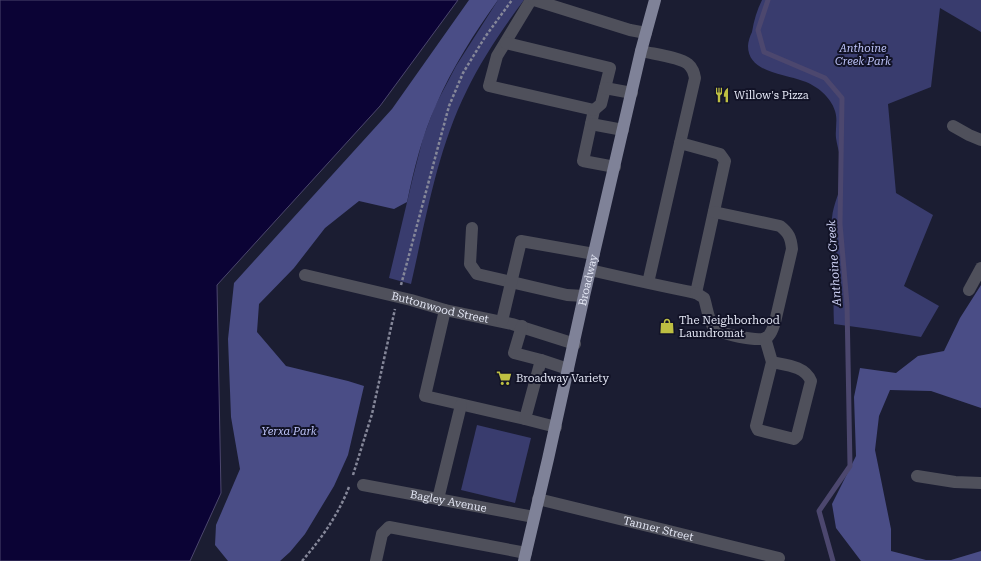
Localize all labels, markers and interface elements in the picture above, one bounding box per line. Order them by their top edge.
park label: Anthoine Creek Park [835,42,891,68]
restaurant icon: Willow's Pizza [713,86,731,104]
place label: Willow's Pizza [734,89,809,102]
water label: Anthoine Creek [824,219,844,307]
street label: Broadway [576,253,600,307]
street label: Buttonwood Street [390,289,490,325]
place label: The Neighborhood Laundromat [679,314,780,340]
shop icon: The Neighborhood Laundromat [658,317,676,335]
supermarket icon: Broadway Variety [495,369,513,387]
place label: Broadway Variety [516,372,609,385]
park label: Yerxa Park [261,425,317,438]
street label: Bagley Avenue [409,487,488,515]
street label: Tanner Street [622,514,695,543]

